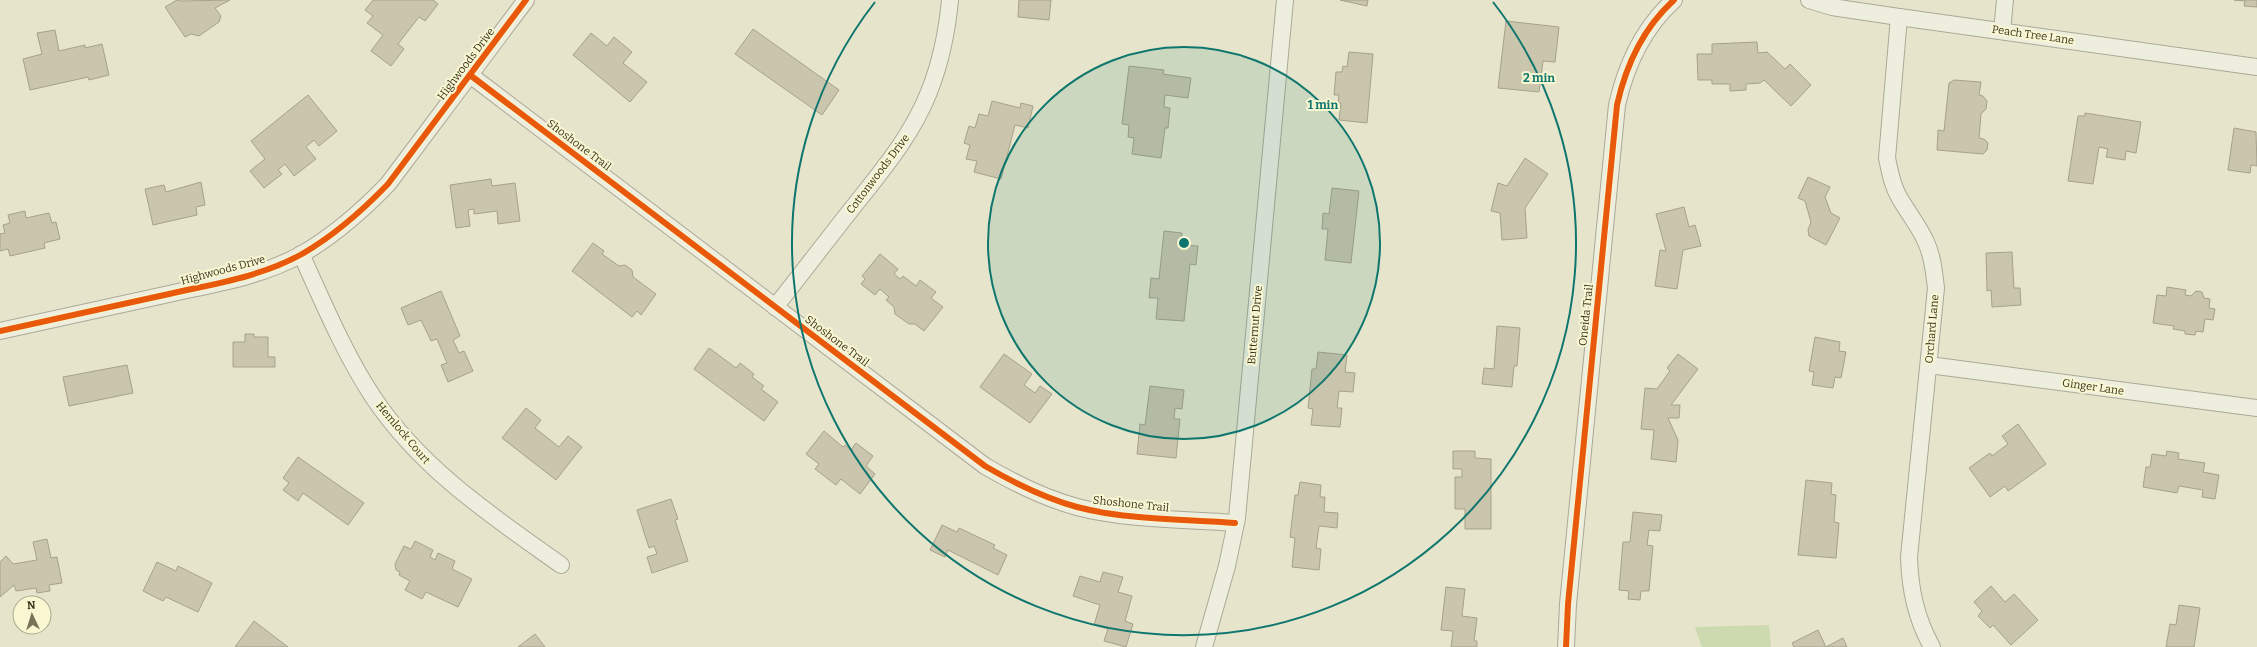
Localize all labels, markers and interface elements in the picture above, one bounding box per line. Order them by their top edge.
street label: Peach Tree Lane [1991,23,2075,47]
street label: Highwoods Drive [435,25,497,103]
text: 2 min [1523,71,1555,85]
text: 1 min [1308,98,1338,112]
street label: Shoshone Trail [545,117,613,173]
street label: Cottonwoods Drive [844,132,912,216]
centre of rings [1177,236,1191,250]
street label: Highwoods Drive [179,252,267,288]
street label: Oneida Trail [1576,283,1596,347]
street label: Butternut Drive [1245,285,1265,365]
street label: Orchard Lane [1923,294,1941,364]
street label: Shoshone Trail [803,313,871,369]
street label: Ginger Lane [2061,376,2125,398]
street label: Hemlock Court [373,399,433,467]
street label: Shoshone Trail [1092,494,1170,514]
north arrow [12,595,52,635]
text: N [27,599,37,612]

